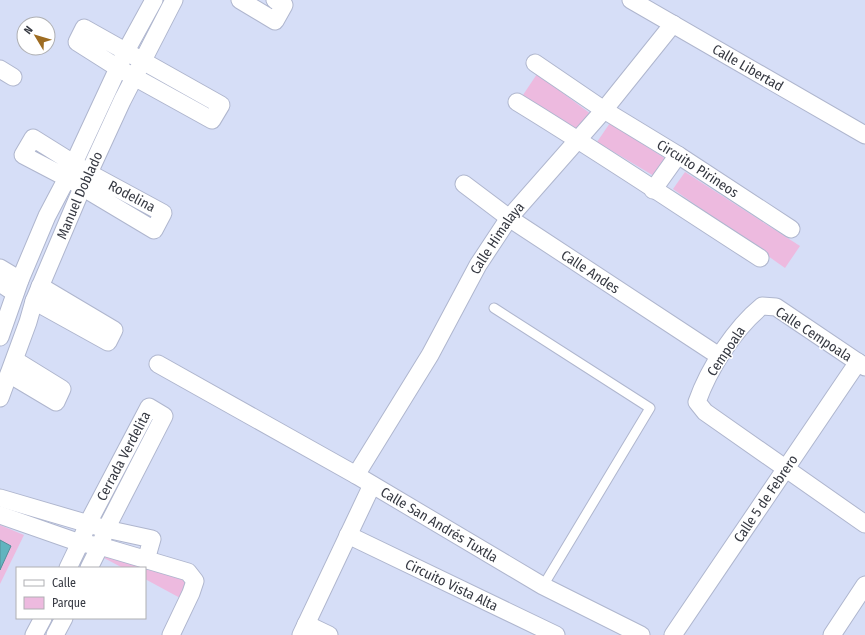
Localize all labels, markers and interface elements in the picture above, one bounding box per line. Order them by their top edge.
north arrow [16,16,56,56]
text: N [21,24,36,37]
street label: Calle Libertad [709,41,786,95]
street label: Circuito Pirineos [654,136,742,201]
street label: Manuel Doblado [53,149,107,242]
street label: Rodelina [105,177,158,216]
street label: Calle Himalaya [467,199,528,277]
street label: Calle Andes [558,247,623,297]
street label: Calle Cempoala [772,303,855,365]
street label: Cempoala [704,323,749,379]
street label: Cerrada Verdelita [93,408,154,504]
street label: Calle 5 de Febrero [730,452,802,546]
street label: Calle San Andrés Tuxtla [378,484,501,566]
street label: Circuito Vista Alta [402,556,501,615]
legend [16,567,146,619]
text: Calle [52,576,76,590]
text: Parque [52,596,86,610]

